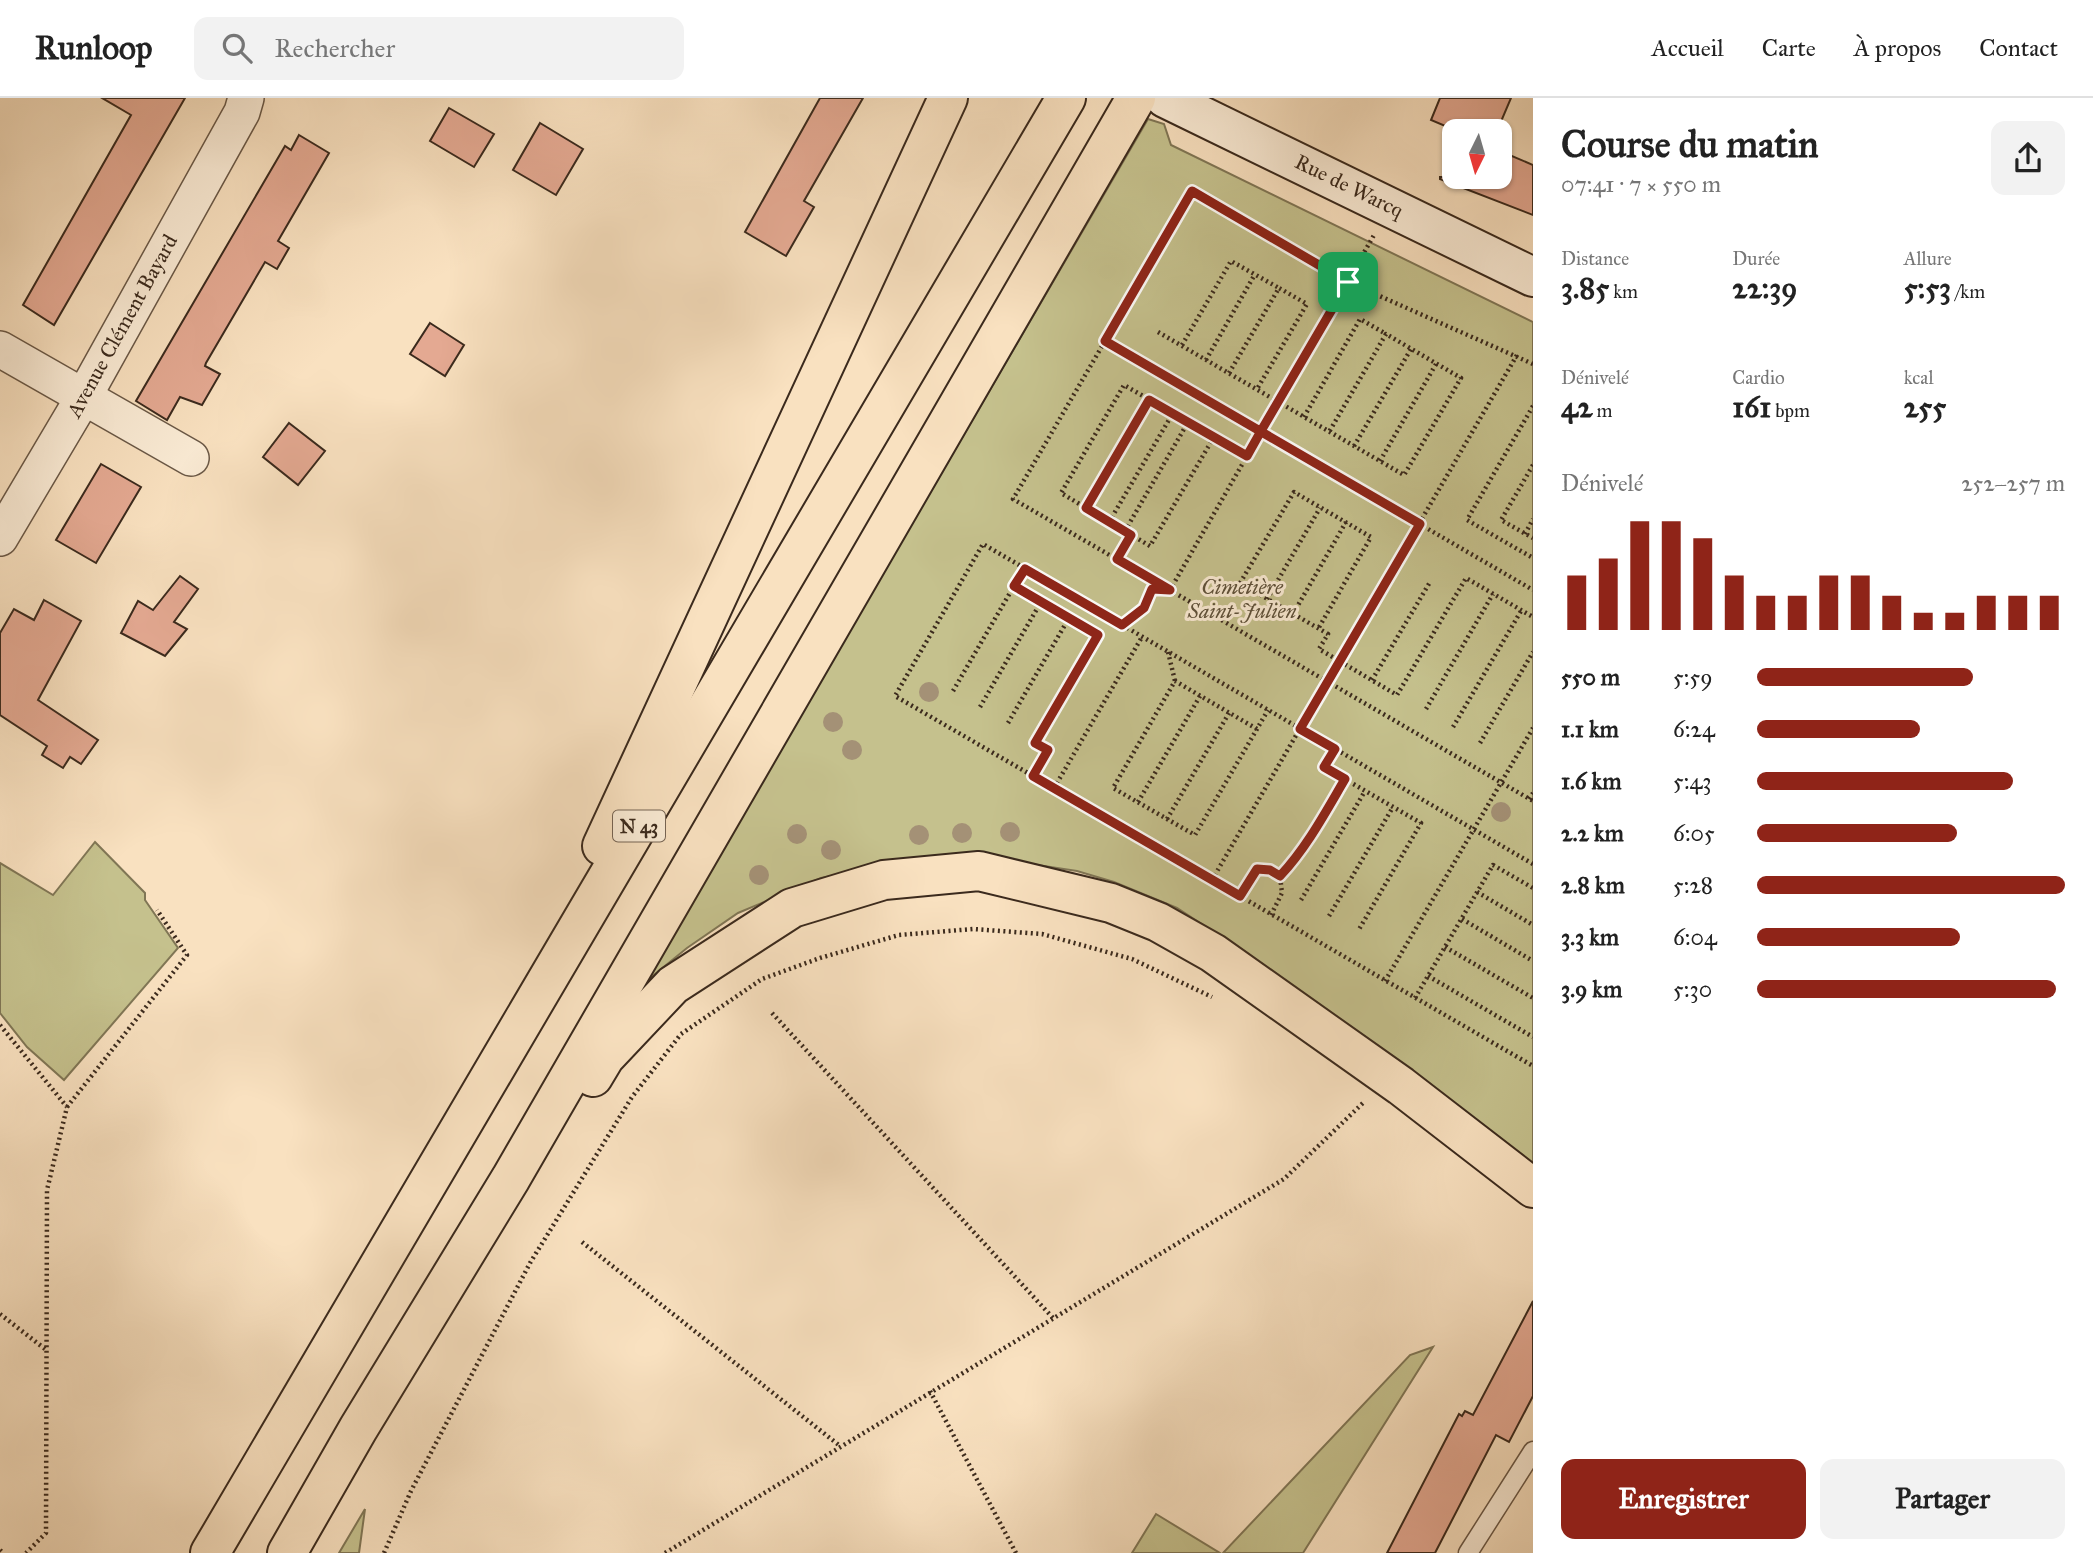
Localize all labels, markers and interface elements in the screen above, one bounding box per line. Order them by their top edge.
search box [194,17,684,80]
text: Runloop [35,28,152,68]
icon: search [218,29,256,67]
text: Rechercher [274,32,395,64]
text: Accueil [1652,33,1724,63]
text: Carte [1762,33,1816,63]
text: À propos [1854,33,1941,63]
text: Contact [1979,33,2058,63]
north arrow [1442,119,1512,189]
map controls [1442,119,1512,189]
text: Course du matin [1561,121,1819,167]
button: share [1991,121,2065,195]
street label: Rue de Warcq [1291,149,1408,224]
text: 07:41 · 7 × 550 m [1561,170,1721,198]
street label: Avenue Clément Bayard [60,230,183,423]
text: Distance [1561,247,1629,270]
text: Durée [1732,247,1780,270]
text: Allure [1904,247,1952,270]
pin [1318,252,1378,312]
icon: arrive [1329,263,1367,301]
text: 3.85 [1561,270,1609,306]
text: 22:39 [1732,270,1797,306]
text: 5:53 [1904,270,1951,306]
text: km [1609,280,1638,303]
text: /km [1951,280,1985,303]
text: Dénivelé [1561,366,1629,389]
text: Cardio [1732,366,1785,389]
text: kcal [1904,366,1934,389]
text: 42 [1561,389,1593,425]
text: 161 [1732,389,1771,425]
text: 255 [1904,389,1946,425]
text: m [1593,399,1613,422]
text: bpm [1771,399,1810,422]
text: Dénivelé [1561,469,1643,497]
text: 252–257 m [1961,469,2065,497]
park label: Cimetière Saint-Julien [1187,574,1296,624]
text: 550 m [1561,663,1620,691]
text: 5:59 [1673,663,1713,691]
text: 1.1 km [1561,715,1619,743]
text: 6:24 [1673,715,1715,743]
text: 1.6 km [1561,767,1622,795]
text: 5:43 [1673,767,1712,795]
road number: N 43 [613,810,665,842]
text: 2.2 km [1561,819,1624,847]
text: 6:05 [1673,819,1715,847]
text: 2.8 km [1561,871,1625,899]
text: 5:28 [1673,871,1713,899]
text: 3.3 km [1561,923,1619,951]
text: 6:04 [1673,923,1717,951]
text: 3.9 km [1561,975,1622,1003]
text: 5:30 [1673,975,1712,1003]
button: Enregistrer [1561,1459,1806,1539]
button: Partager [1820,1459,2065,1539]

